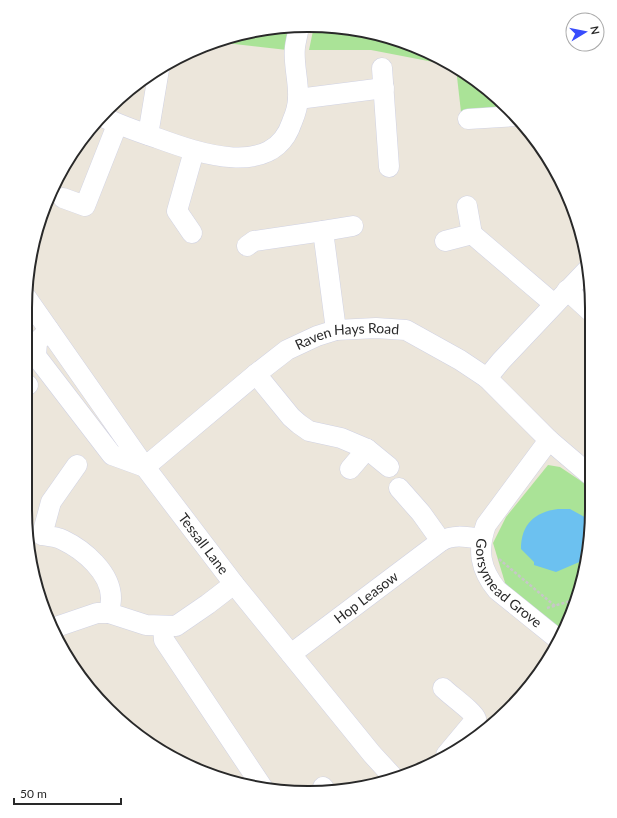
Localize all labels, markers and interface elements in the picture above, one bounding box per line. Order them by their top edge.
north arrow [565,12,605,52]
text: N [588,25,602,35]
street label: Raven Hays Road [292,319,400,353]
street label: Tessall Lane [175,509,233,578]
street label: Gorsymead Grove [473,537,545,631]
street label: Hop Leasow [330,567,401,627]
scale bar [14,780,121,806]
text: 50 m [20,786,47,801]

